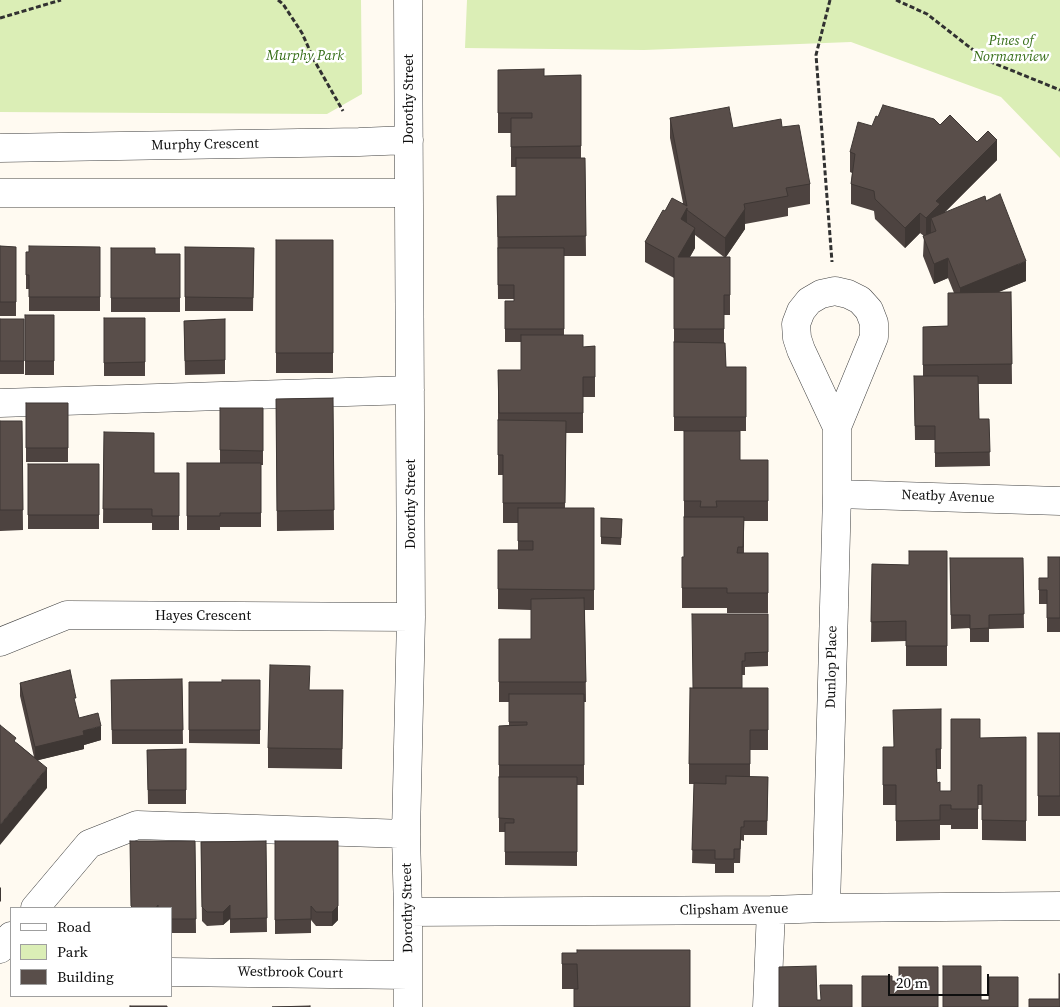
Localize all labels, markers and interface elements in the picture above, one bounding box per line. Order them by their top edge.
park label: Pines of Normanview [973,33,1049,65]
park label: Murphy Park [266,48,344,64]
street label: Dorothy Street [401,54,417,144]
street label: Murphy Crescent [151,136,259,154]
street label: Dorothy Street [403,459,419,549]
street label: Neatby Avenue [901,487,995,507]
street label: Hayes Crescent [155,608,251,624]
street label: Dunlop Place [823,625,841,709]
street label: Dorothy Street [399,863,417,953]
street label: Clipsham Avenue [680,901,788,919]
legend [10,907,172,997]
text: Road [57,916,91,937]
text: Park [57,941,88,962]
street label: Westbrook Court [237,964,343,982]
scale bar [890,964,991,996]
text: Building [57,966,114,987]
text: 20 m [896,972,928,993]

